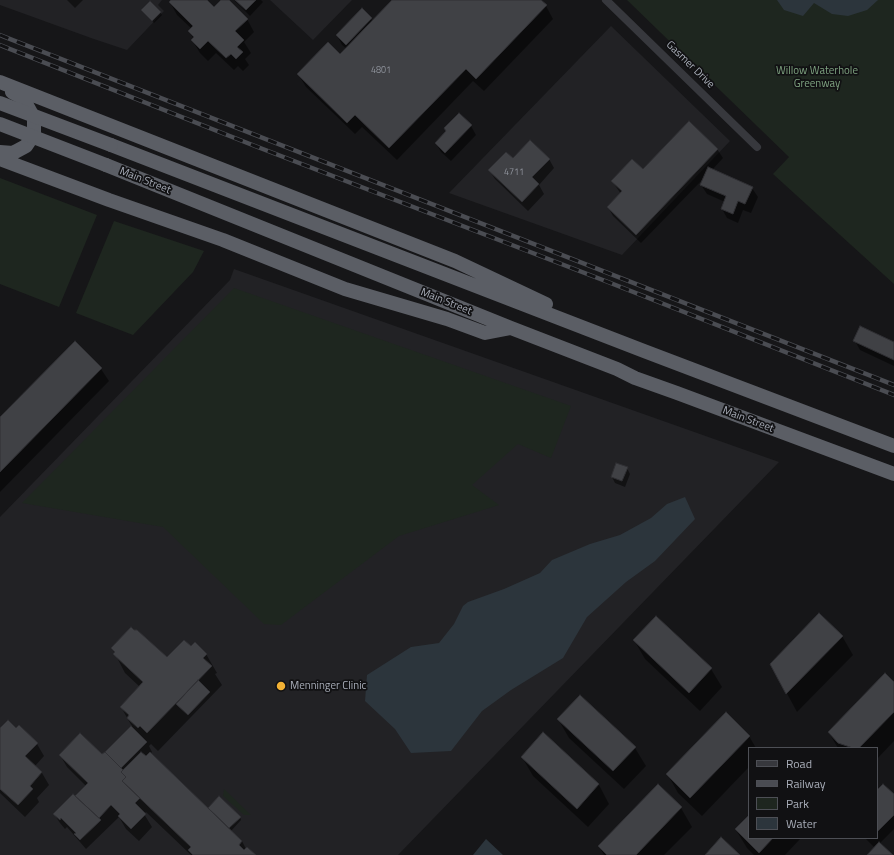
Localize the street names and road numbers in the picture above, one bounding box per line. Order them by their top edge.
street label: Gasmer Drive [663,39,717,91]
street label: Main Street [118,165,172,197]
street label: Main Street [419,286,473,318]
street label: Main Street [721,404,775,436]

